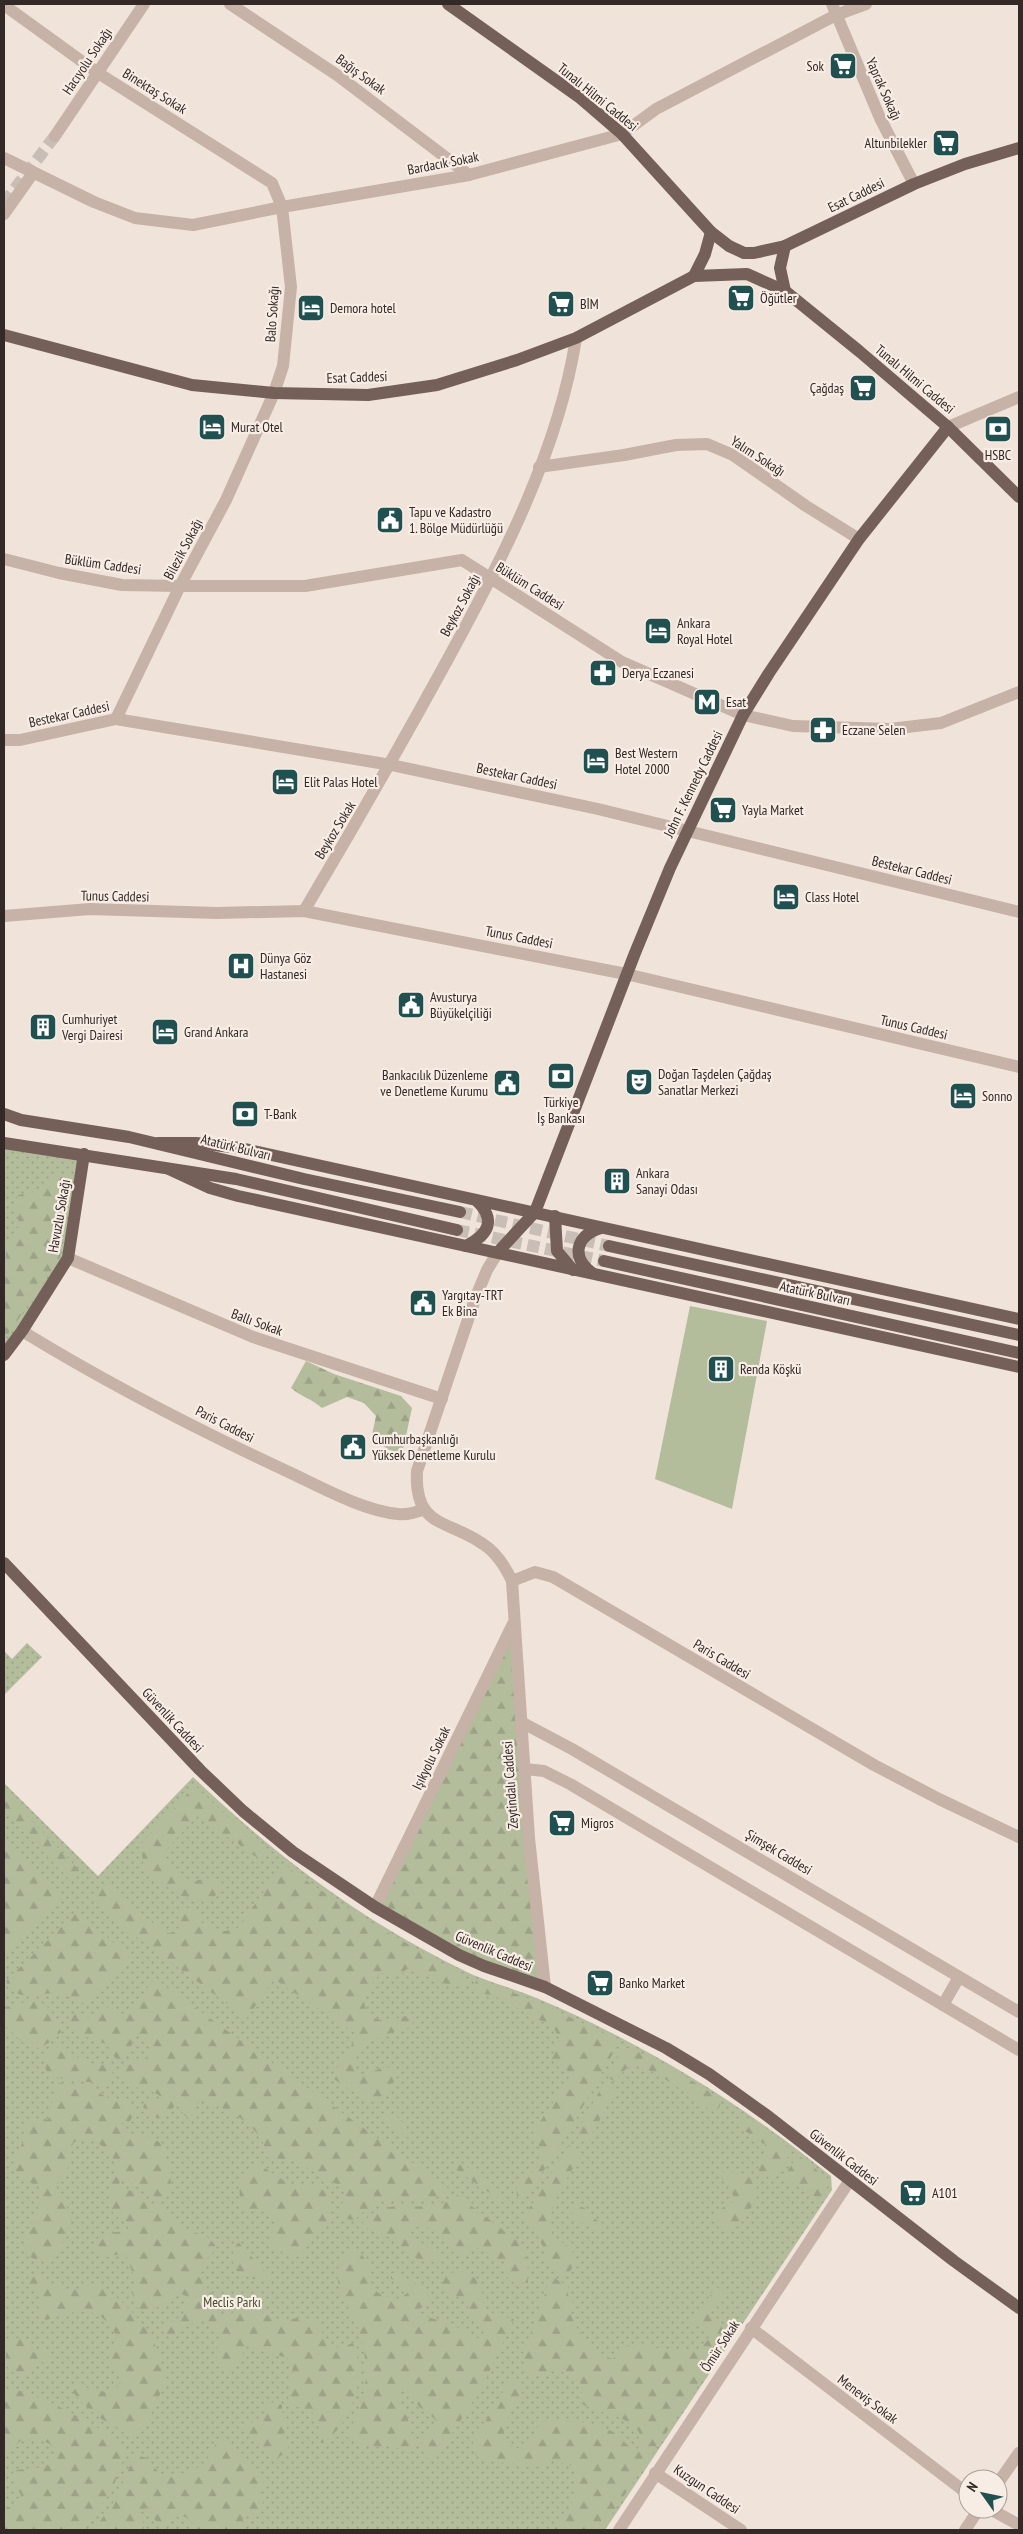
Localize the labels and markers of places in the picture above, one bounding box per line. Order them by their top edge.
supermarket icon: Sok [828,51,858,81]
place label: Sok [807,57,825,75]
supermarket icon: Altunbilekler [931,128,961,158]
place label: Altunbilekler [865,134,927,152]
supermarket icon: Öğütler [726,283,756,313]
supermarket icon: BİM [546,289,576,319]
place label: Öğütler [760,289,797,307]
hotel icon: Demora hotel [296,293,326,323]
place label: BİM [580,295,599,313]
place label: Demora hotel [330,299,396,317]
supermarket icon: Çağdaş [848,373,878,403]
place label: Çağdaş [810,379,844,397]
hotel icon: Murat Otel [197,412,227,442]
bank icon: HSBC [983,414,1013,444]
place label: Murat Otel [231,418,283,436]
place label: HSBC [985,446,1012,464]
place label: Tapu ve Kadastro 1. Bölge Müdürlüğü [409,503,503,537]
public building icon: Tapu ve Kadastro 1. Bölge Müdürlüğü [375,505,405,535]
place label: Ankara Royal Hotel [677,614,733,648]
hotel icon: Ankara Royal Hotel [643,616,673,646]
pharmacy icon: Derya Eczanesi [588,658,618,688]
place label: Derya Eczanesi [622,664,694,682]
metro station icon: Esat [692,687,722,717]
place label: Esat [726,693,746,711]
pharmacy icon: Eczane Selen [808,715,838,745]
place label: Eczane Selen [842,721,905,739]
place label: Best Western Hotel 2000 [615,744,678,778]
hotel icon: Best Western Hotel 2000 [581,746,611,776]
hotel icon: Elit Palas Hotel [270,767,300,797]
place label: Elit Palas Hotel [304,773,378,791]
supermarket icon: Yayla Market [708,795,738,825]
place label: Yayla Market [742,801,804,819]
hotel icon: Class Hotel [771,882,801,912]
place label: Class Hotel [805,888,860,906]
place label: Dünya Göz Hastanesi [260,949,311,983]
hospital icon: Dünya Göz Hastanesi [226,951,256,981]
place label: Avusturya Büyükelçiliği [430,988,492,1022]
public building icon: Avusturya Büyükelçiliği [396,990,426,1020]
place label: Cumhuriyet Vergi Dairesi [61,1010,123,1044]
building icon: Cumhuriyet Vergi Dairesi [28,1012,58,1042]
hotel icon: Grand Ankara [150,1017,180,1047]
place label: Grand Ankara [184,1023,248,1041]
bank icon: Türkiye İş Bankası [546,1061,576,1091]
place label: Doğan Taşdelen Çağdaş Sanatlar Merkezi [658,1065,772,1099]
place label: Bankacılık Düzenleme ve Denetleme Kurumu [380,1066,488,1100]
theatre icon: Doğan Taşdelen Çağdaş Sanatlar Merkezi [624,1067,654,1097]
public building icon: Bankacılık Düzenleme ve Denetleme Kurumu [492,1068,522,1098]
hotel icon: Sonno [948,1081,978,1111]
place label: Sonno [982,1087,1012,1105]
place label: Türkiye İş Bankası [537,1093,585,1127]
bank icon: T-Bank [230,1099,260,1129]
place label: T-Bank [264,1105,297,1123]
place label: Ankara Sanayi Odası [636,1164,698,1198]
building icon: Ankara Sanayi Odası [602,1166,632,1196]
place label: Yargıtay-TRT Ek Bina [442,1286,504,1320]
public building icon: Yargıtay-TRT Ek Bina [408,1288,438,1318]
building icon: Renda Köşkü [706,1354,736,1384]
place label: Renda Köşkü [740,1360,801,1378]
place label: Cumhurbaşkanlığı Yüksek Denetleme Kurulu [372,1430,496,1464]
public building icon: Cumhurbaşkanlığı Yüksek Denetleme Kurulu [338,1432,368,1462]
supermarket icon: Migros [547,1808,577,1838]
place label: Migros [581,1814,614,1832]
supermarket icon: Banko Market [585,1968,615,1998]
place label: Banko Market [619,1974,685,1992]
supermarket icon: A101 [898,2178,928,2208]
place label: A101 [932,2184,958,2202]

